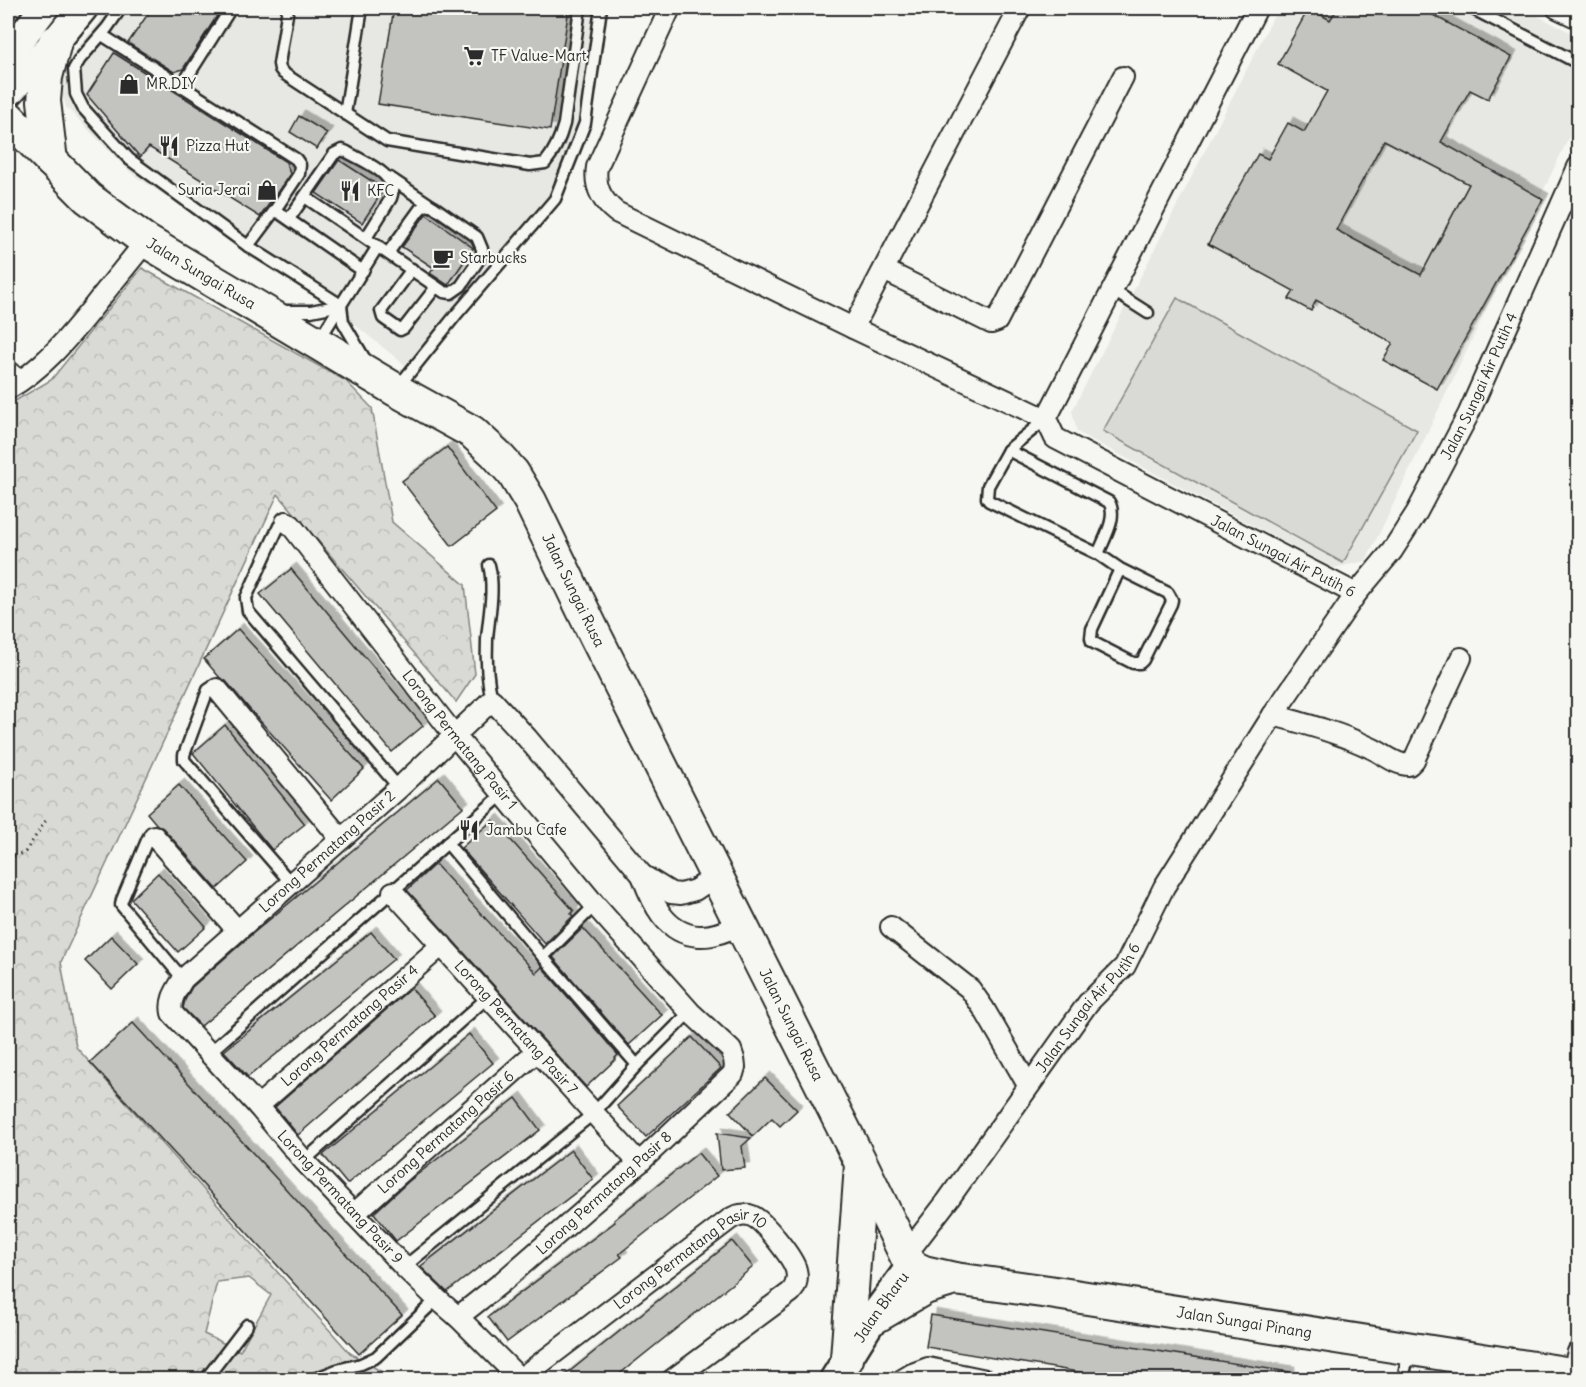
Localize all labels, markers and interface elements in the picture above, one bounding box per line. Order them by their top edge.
supermarket icon: TF Value-Mart [462,44,486,68]
place label: TF Value-Mart [491,46,587,65]
shop icon: MR.DIY [117,72,141,96]
place label: MR.DIY [146,74,197,93]
restaurant icon: Pizza Hut [157,134,181,158]
place label: Pizza Hut [186,136,249,155]
shop icon: Suria Jerai [255,178,279,202]
restaurant icon: KFC [338,179,362,203]
place label: Suria Jerai [178,180,250,199]
place label: KFC [367,181,395,200]
street label: Jalan Sungai Rusa [143,233,260,313]
cafe icon: Starbucks [431,246,455,270]
place label: Starbucks [460,248,527,267]
street label: Jalan Sungai Air Putih 4 [1436,309,1521,463]
street label: Jalan Sungai Air Putih 6 [1208,511,1359,601]
street label: Jalan Sungai Rusa [538,530,610,650]
street label: Lorong Permatang Pasir 1 [398,666,522,813]
street label: Lorong Permatang Pasir 2 [255,786,399,916]
restaurant icon: Jambu Cafe [457,818,481,842]
place label: Jambu Cafe [486,820,567,839]
street label: Jalan Sungai Air Putih 6 [1032,940,1144,1076]
street label: Lorong Permatang Pasir 7 [451,956,582,1098]
street label: Lorong Permatang Pasir 4 [277,960,422,1090]
street label: Jalan Sungai Rusa [755,965,828,1084]
street label: Lorong Permatang Pasir 6 [373,1066,518,1197]
street label: Lorong Permatang Pasir 9 [273,1126,407,1267]
street label: Lorong Permatang Pasir 8 [532,1127,675,1259]
street label: Lorong Permatang Pasir 10 [610,1204,772,1313]
street label: Jalan Bharu [850,1268,913,1346]
street label: Jalan Sungai Pinang [1175,1302,1313,1342]

